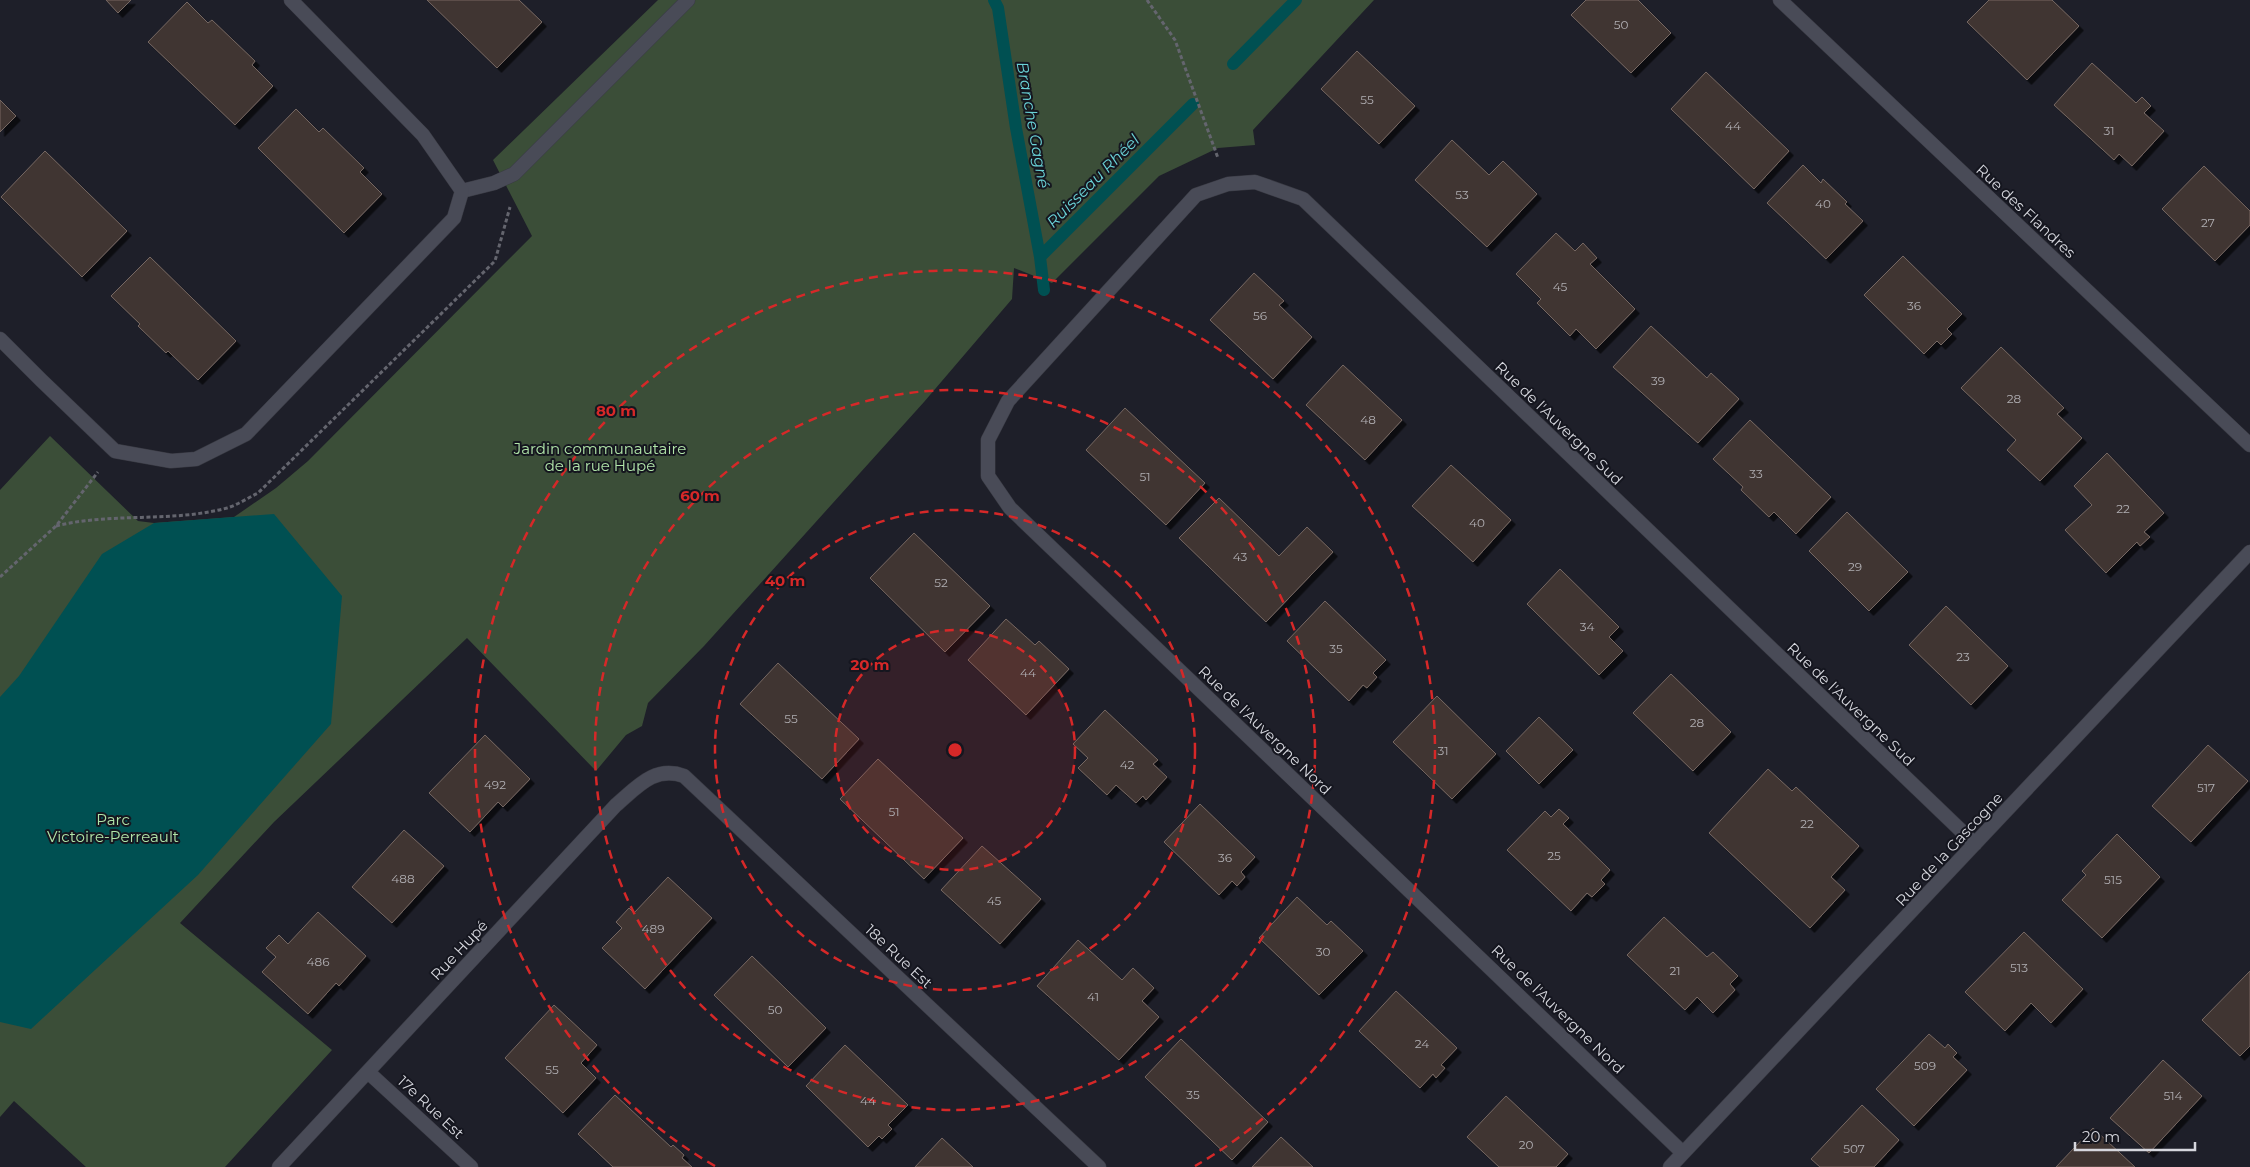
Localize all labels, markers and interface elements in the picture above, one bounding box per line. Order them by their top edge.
house number: 50 [1614,17,1628,32]
water label: Branche Gagné [1013,60,1053,190]
house number: 55 [1360,92,1374,107]
house number: 44 [1725,118,1741,133]
house number: 31 [2103,123,2115,138]
water label: Ruisseau Rhéel [1043,130,1144,231]
street label: Rue des Flandres [1972,160,2080,262]
house number: 53 [1455,187,1469,202]
house number: 40 [1815,196,1831,211]
house number: 27 [2201,215,2215,230]
house number: 45 [1553,279,1568,294]
house number: 36 [1907,298,1921,313]
house number: 56 [1253,308,1267,323]
street label: Rue de l'Auvergne Sud [1491,357,1627,489]
house number: 39 [1651,373,1665,388]
house number: 28 [2007,391,2022,406]
text: 80 m [596,401,636,420]
house number: 48 [1360,412,1376,427]
park label: Jardin communautaire de la rue Hupé [513,439,686,475]
house number: 33 [1749,466,1763,481]
house number: 51 [1139,469,1151,484]
text: 60 m [680,486,720,505]
house number: 22 [2116,501,2130,516]
house number: 40 [1469,515,1485,530]
house number: 43 [1233,549,1247,564]
house number: 29 [1848,559,1862,574]
text: 40 m [765,571,805,590]
house number: 52 [934,575,948,590]
house number: 34 [1580,619,1594,634]
street label: Rue de l'Auvergne Sud [1783,638,1919,770]
house number: 35 [1329,641,1343,656]
house number: 23 [1956,649,1970,664]
text: 20 m [850,655,890,674]
street label: Rue de l'Auvergne Nord [1194,661,1336,799]
house number: 44 [1020,665,1036,680]
house number: 55 [784,711,798,726]
house number: 28 [1690,715,1705,730]
centre of rings [946,741,964,759]
house number: 31 [1437,743,1449,758]
house number: 42 [1120,757,1135,772]
house number: 492 [484,777,506,792]
house number: 517 [2197,780,2215,795]
street label: Rue de la Gascogne [1891,788,2007,910]
house number: 51 [888,804,900,819]
park label: Parc Victoire-Perreault [47,810,179,846]
house number: 22 [1800,816,1814,831]
house number: 25 [1547,848,1561,863]
house number: 36 [1218,850,1232,865]
house number: 488 [391,871,415,886]
house number: 515 [2104,872,2122,887]
house number: 45 [987,893,1002,908]
street label: Rue Hupé [426,916,492,984]
street label: 18e Rue Est [861,920,937,992]
house number: 489 [641,921,665,936]
street label: Rue de l'Auvergne Nord [1487,940,1629,1078]
house number: 30 [1316,944,1330,959]
house number: 486 [306,954,330,969]
house number: 513 [2010,960,2028,975]
house number: 21 [1669,963,1681,978]
house number: 41 [1087,989,1099,1004]
house number: 50 [768,1002,782,1017]
house number: 24 [1415,1036,1429,1051]
house number: 509 [1914,1058,1936,1073]
house number: 55 [545,1062,559,1077]
street label: 17e Rue Est [394,1071,468,1143]
house number: 35 [1186,1087,1200,1102]
house number: 514 [2163,1088,2183,1103]
house number: 44 [860,1093,876,1108]
scale bar [2075,1120,2195,1152]
text: 20 m [2082,1127,2120,1146]
house number: 20 [1519,1137,1533,1152]
house number: 507 [1843,1141,1865,1156]

